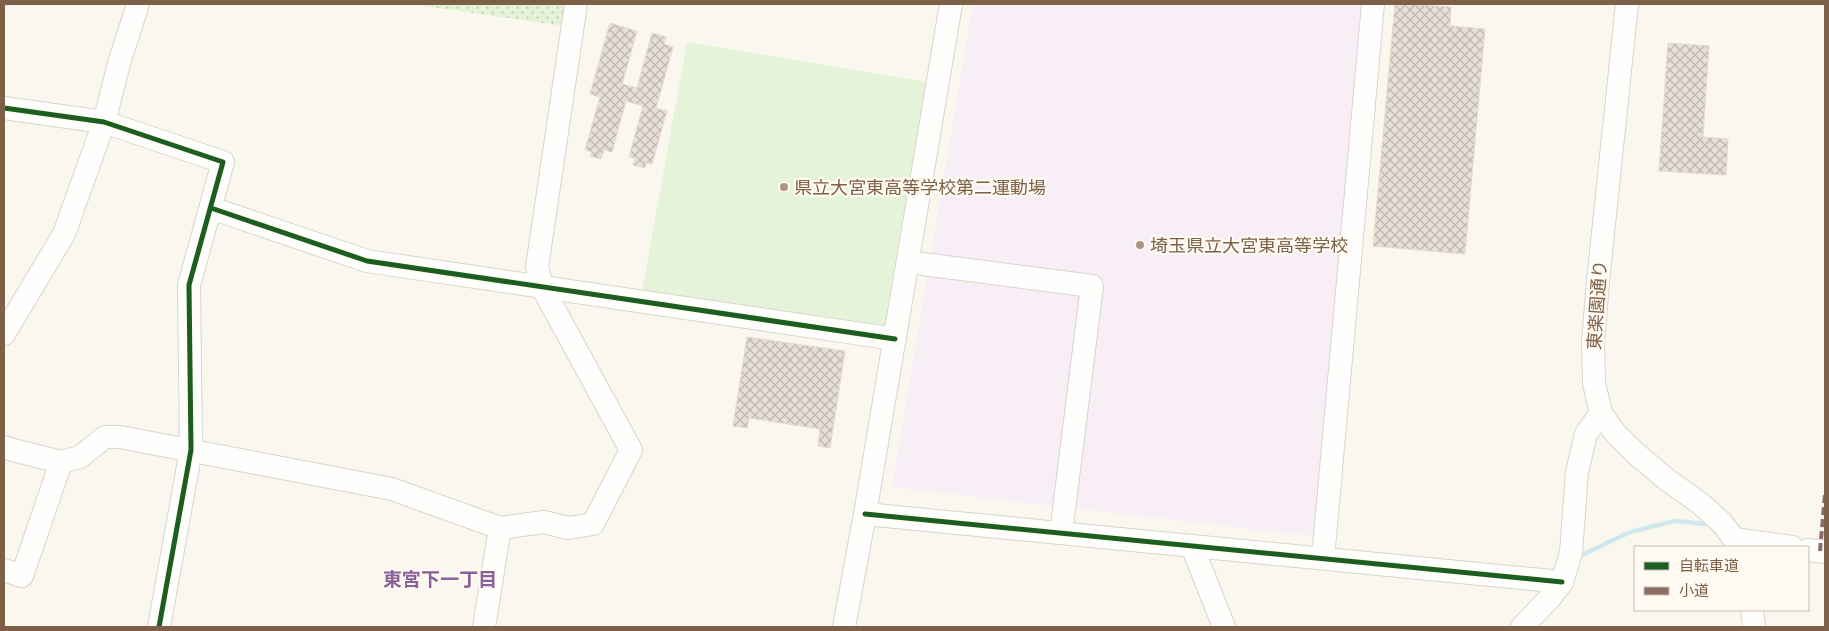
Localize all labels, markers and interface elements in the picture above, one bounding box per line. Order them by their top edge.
place label: 県立大宮東高等学校第二運動場 [794,176,1046,199]
marker: 県立大宮東高等学校第二運動場 [778,181,790,193]
place label: 埼玉県立大宮東高等学校 [1150,234,1348,257]
marker: 埼玉県立大宮東高等学校 [1134,239,1146,251]
street label: 東楽園通り [1582,259,1612,351]
legend [1634,546,1809,611]
text: 自転車道 [1679,556,1739,575]
district label: 東宮下一丁目 [383,567,497,592]
text: 小道 [1679,581,1709,600]

